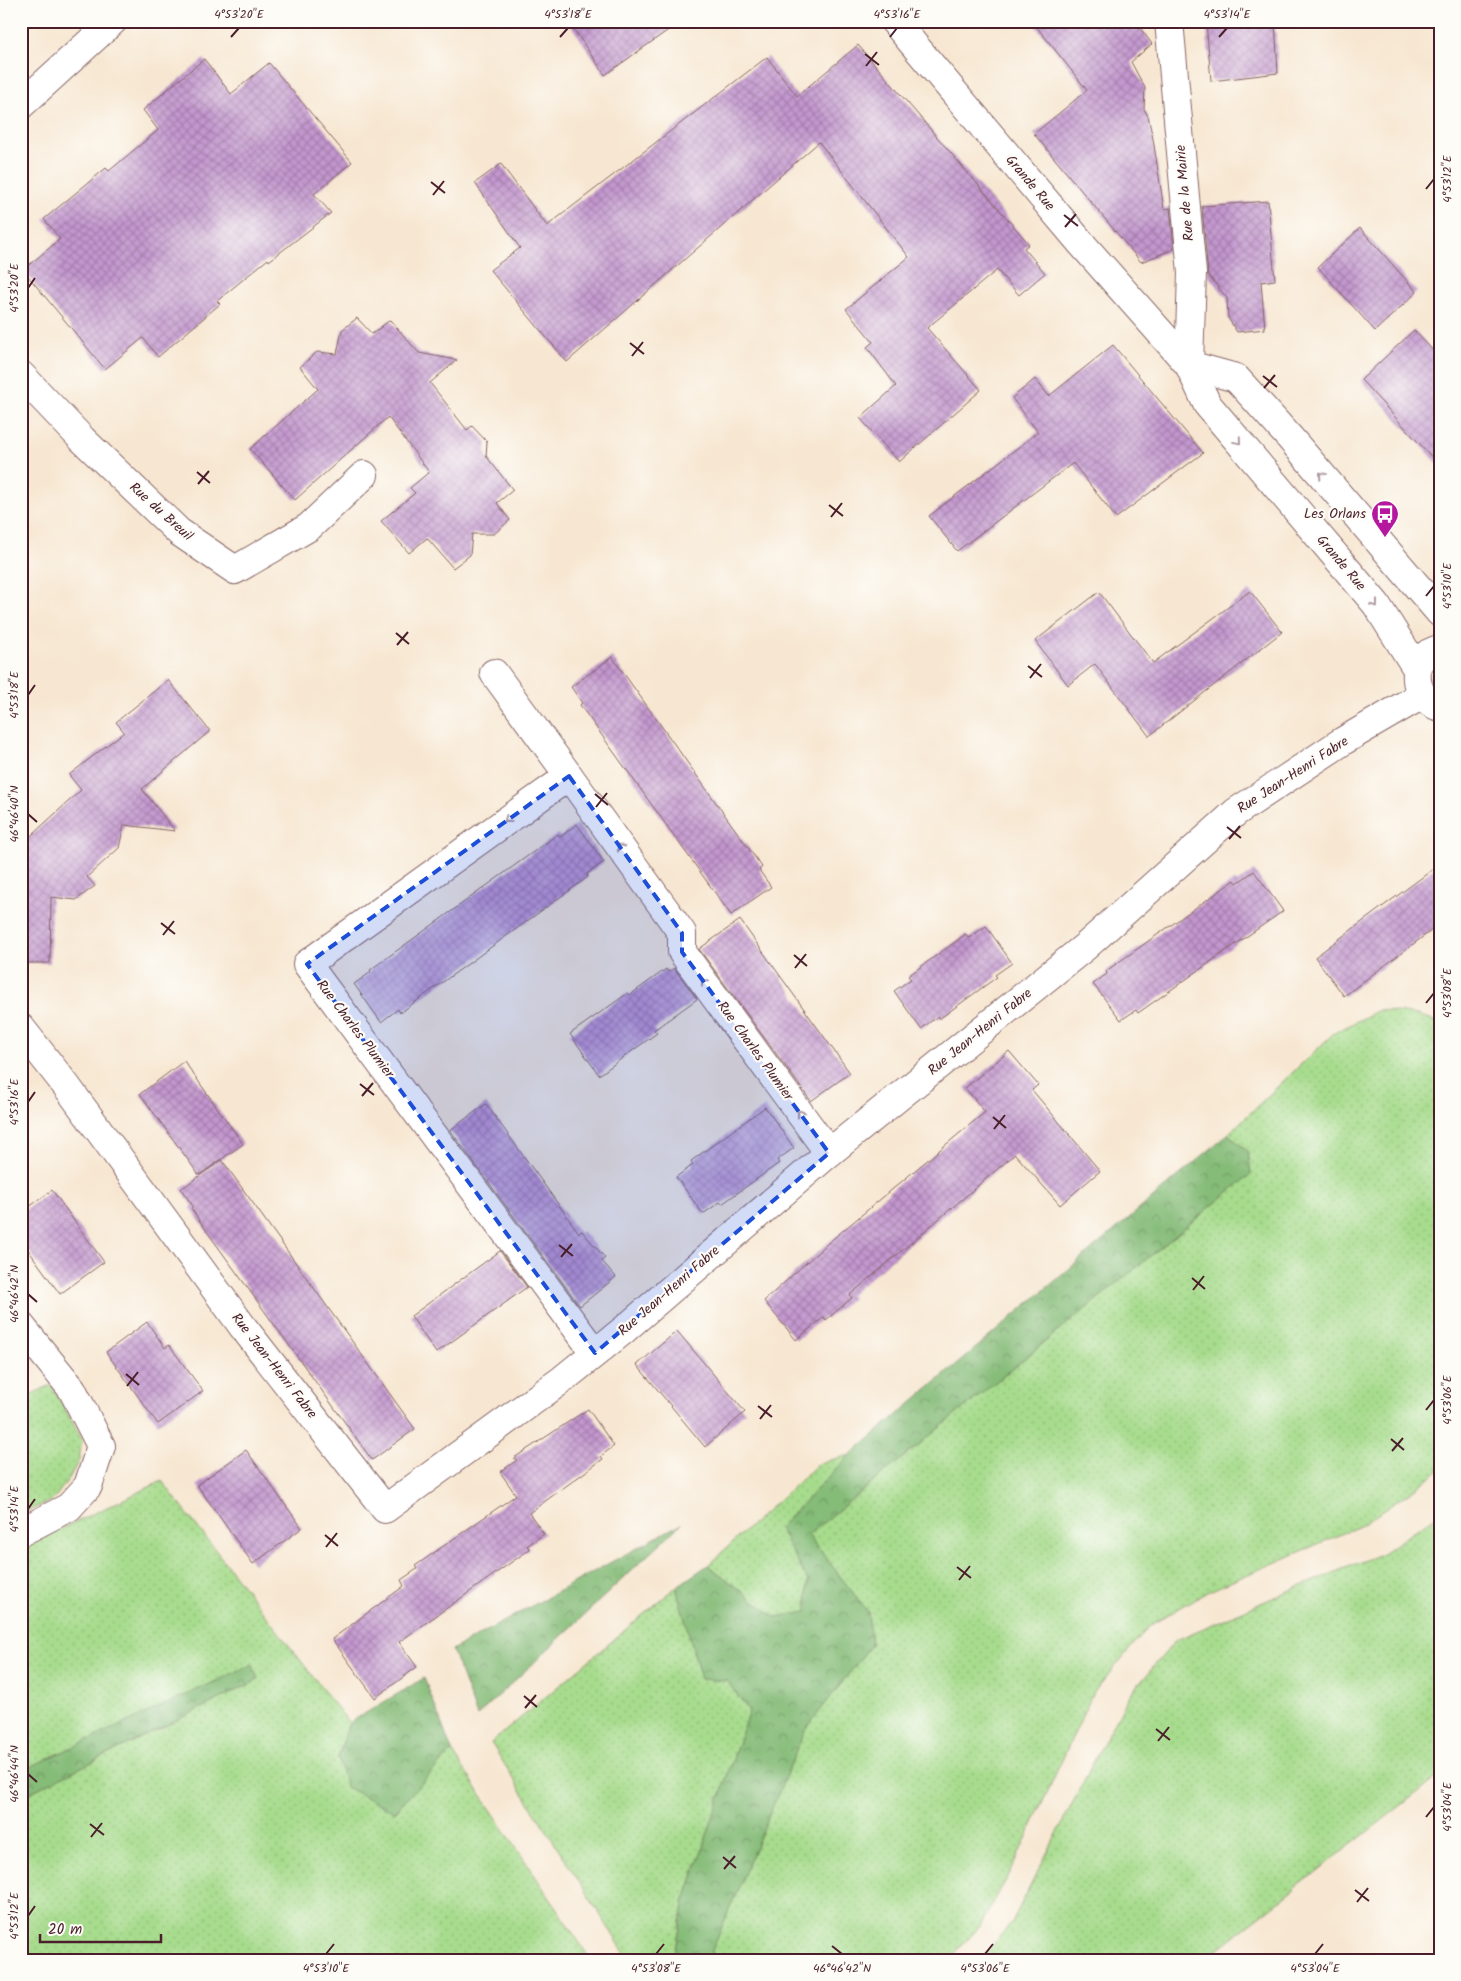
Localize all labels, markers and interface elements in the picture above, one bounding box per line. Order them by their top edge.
text: 4°53'20"E [214,5,265,24]
text: 4°53'18"E [544,5,593,24]
text: 4°53'16"E [873,5,922,24]
text: 4°53'14"E [1203,5,1252,24]
street label: Rue de la Mairie [1170,143,1200,242]
street label: Grande Rue [1000,150,1061,216]
text: 4°53'12"E [1438,154,1457,203]
text: 4°53'20"E [5,262,24,313]
one-way arrow [1232,435,1241,444]
one-way arrow [1319,472,1328,481]
street label: Rue du Breuil [124,477,198,547]
bus stop icon: Les Orlans [1370,499,1400,538]
place label: Les Orlans [1304,503,1366,525]
street label: Grande Rue [1311,530,1372,596]
text: 4°53'10"E [1438,562,1457,609]
one-way arrow [1369,598,1377,607]
text: 4°53'18"E [5,670,24,719]
street label: Rue Jean-Henri Fabre [1233,730,1354,819]
text: 46°46'40"N [5,785,24,843]
one-way arrow [503,814,513,823]
one-way arrow [617,844,625,853]
text: 4°53'08"E [1438,967,1457,1018]
street label: Rue Charles Plumier [311,975,400,1084]
one-way arrow [701,978,710,988]
street label: Rue Jean-Henri Fabre [923,982,1038,1081]
street label: Rue Charles Plumier [711,997,799,1106]
text: 4°53'16"E [5,1077,24,1126]
one-way arrow [797,1109,806,1119]
street label: Rue Jean-Henri Fabre [613,1240,725,1342]
text: 46°46'42"N [5,1265,24,1323]
street label: Rue Jean-Henri Fabre [226,1308,323,1424]
text: 4°53'06"E [1438,1374,1457,1425]
text: 4°53'14"E [5,1484,24,1533]
text: 46°46'44"N [5,1745,24,1803]
text: 4°53'04"E [1438,1781,1457,1832]
text: 4°53'12"E [5,1891,24,1940]
scale bar [40,1911,161,1943]
text: 20 m [48,1918,82,1942]
text: 4°53'10"E [303,1959,350,1978]
text: 4°53'08"E [631,1959,682,1978]
text: 46°46'42"N [813,1959,871,1978]
text: 4°53'06"E [960,1959,1011,1978]
text: 4°53'04"E [1290,1959,1341,1978]

